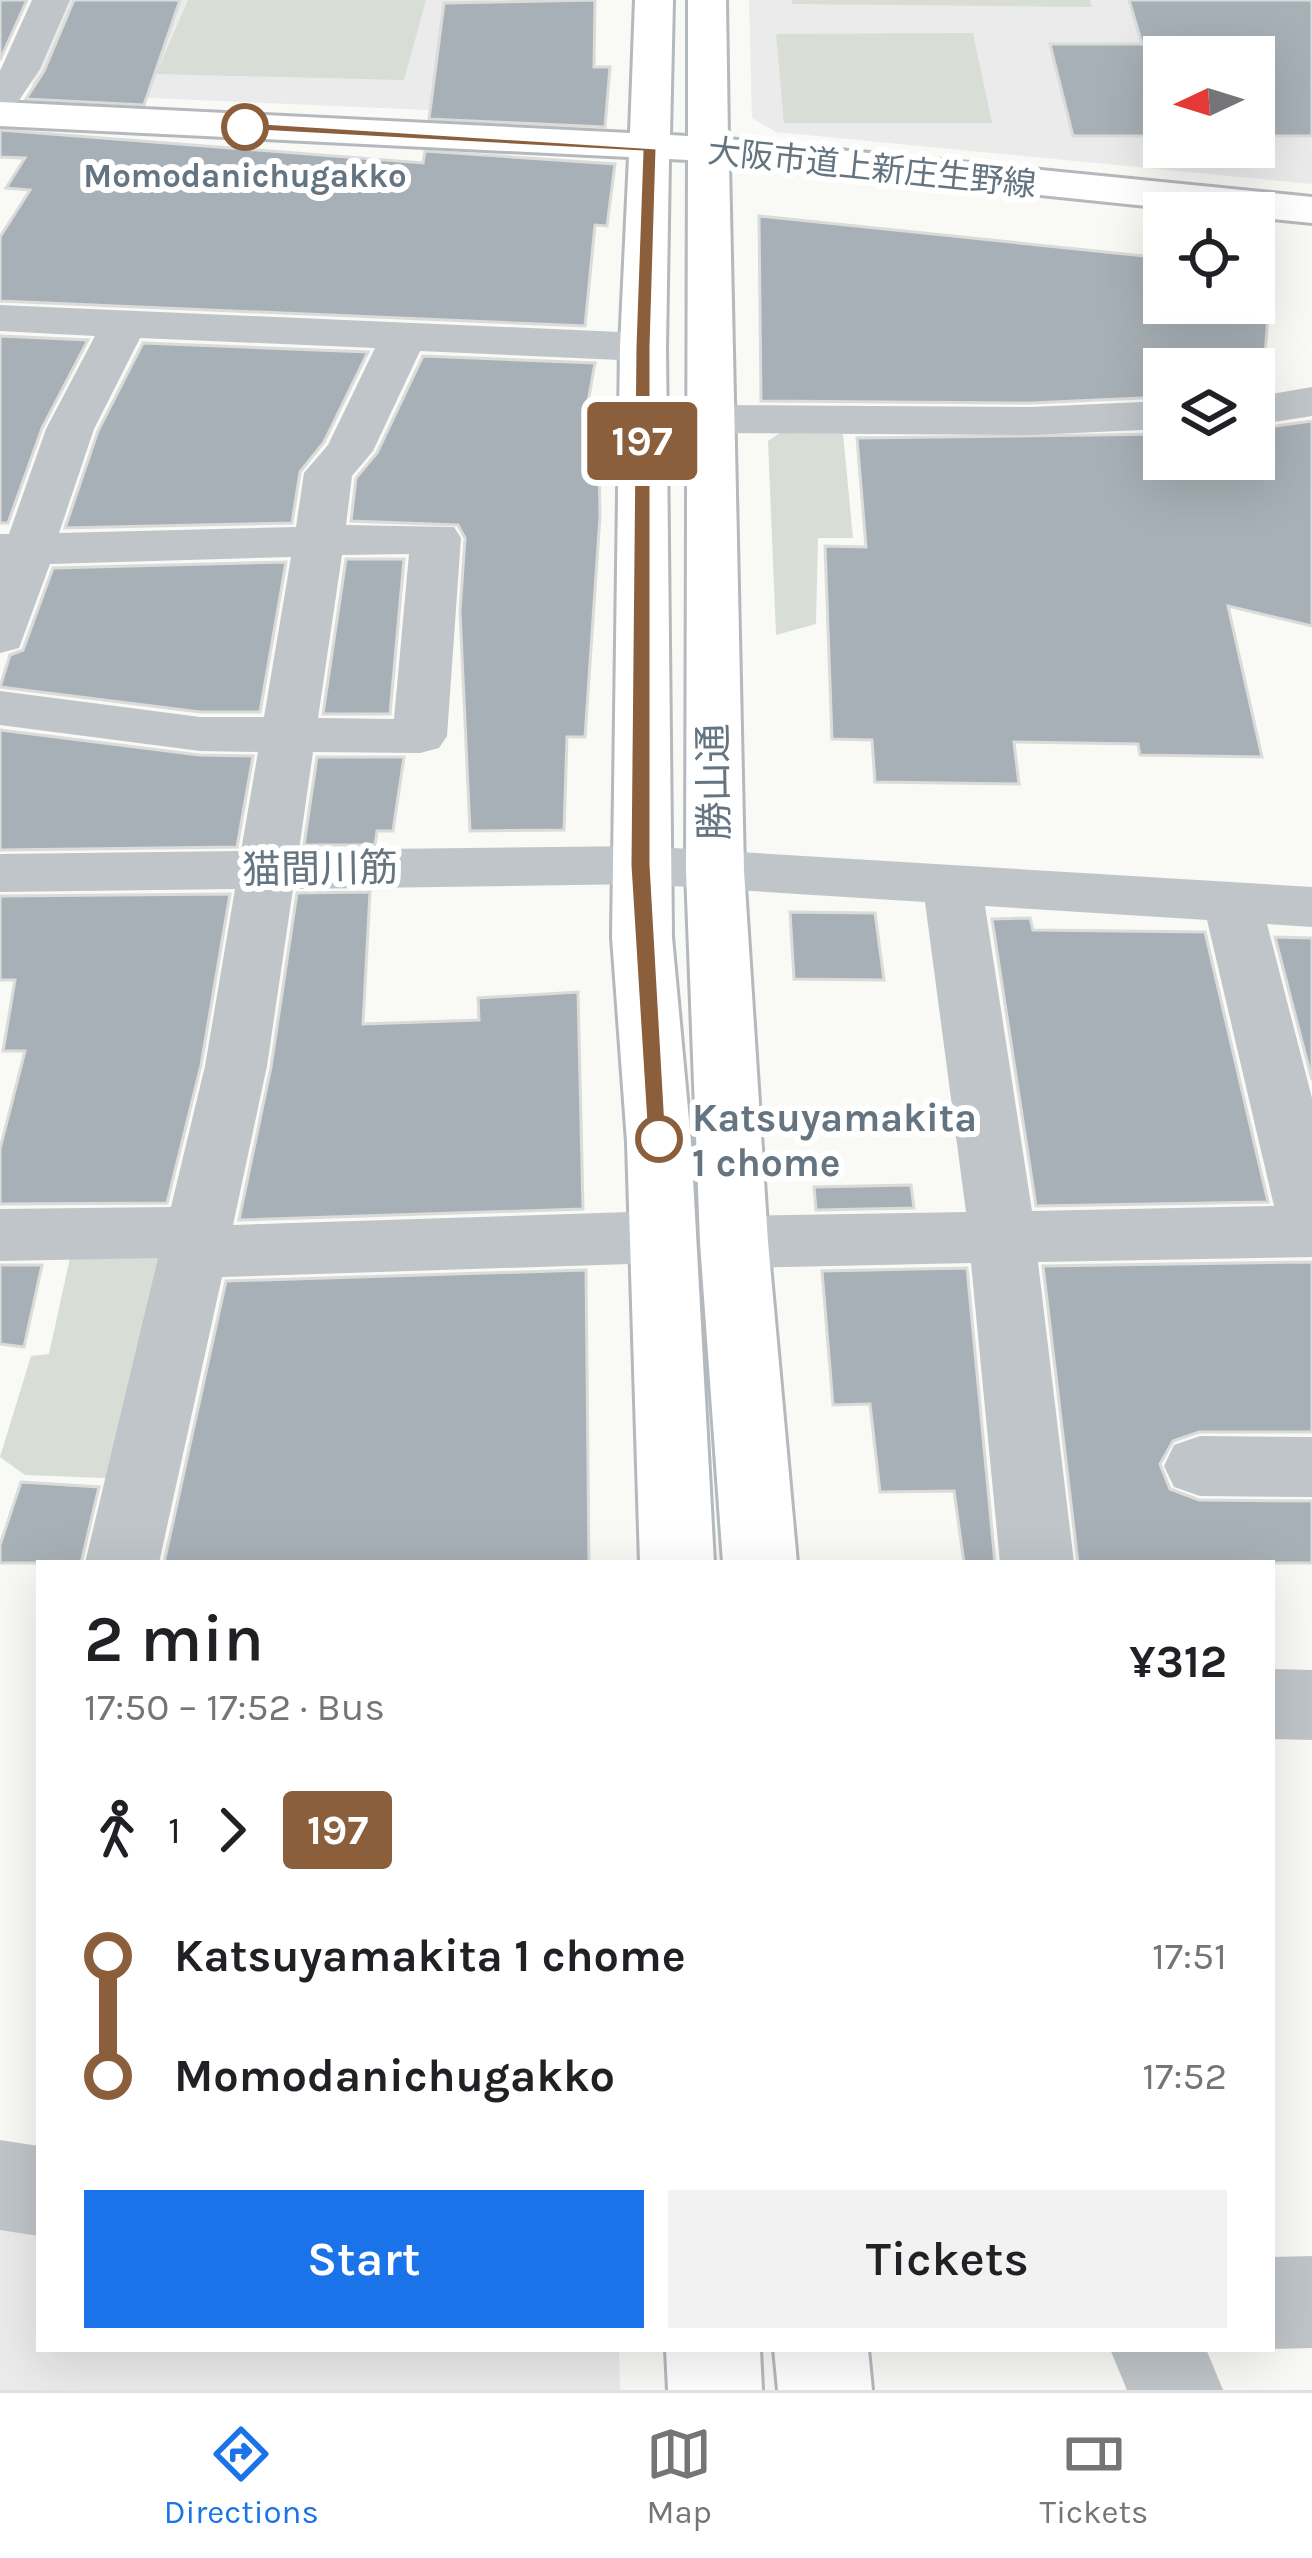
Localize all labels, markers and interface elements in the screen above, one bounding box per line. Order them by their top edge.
north arrow [1143,36,1275,168]
map controls [1143,36,1275,480]
marker: Momodanichugakko [223,105,267,149]
street label: 大阪市道上新庄生野線 [706,132,1038,204]
place label: Momodanichugakko [83,157,407,195]
button: locate [1143,192,1275,324]
button: layers [1143,348,1275,480]
line badge: 197 [573,402,711,480]
text: 197 [611,416,673,466]
street label: 勝山通 [690,723,738,841]
street label: 猫間川筋 [242,845,398,893]
place label: Katsuyamakita 1 chome [692,1095,977,1186]
marker: Katsuyamakita 1 chome [637,1117,681,1161]
text: 2 min [84,1600,264,1678]
text: ¥312 [1129,1636,1227,1688]
text: 17:50 – 17:52 · Bus [84,1684,385,1730]
icon: walk [84,1797,150,1863]
icon: forward [199,1797,265,1863]
text: 197 [307,1805,368,1855]
text: 1 [168,1807,181,1853]
text: Katsuyamakita 1 chome [174,1930,686,1982]
text: 17:51 [1152,1933,1227,1979]
text: Momodanichugakko [174,2050,615,2102]
text: 17:52 [1142,2053,1227,2099]
button: Start [84,2190,644,2328]
button: Tickets [668,2190,1227,2328]
tab: Directions [164,2421,319,2531]
tab: Map [646,2421,712,2531]
tab: Tickets [1040,2421,1148,2531]

